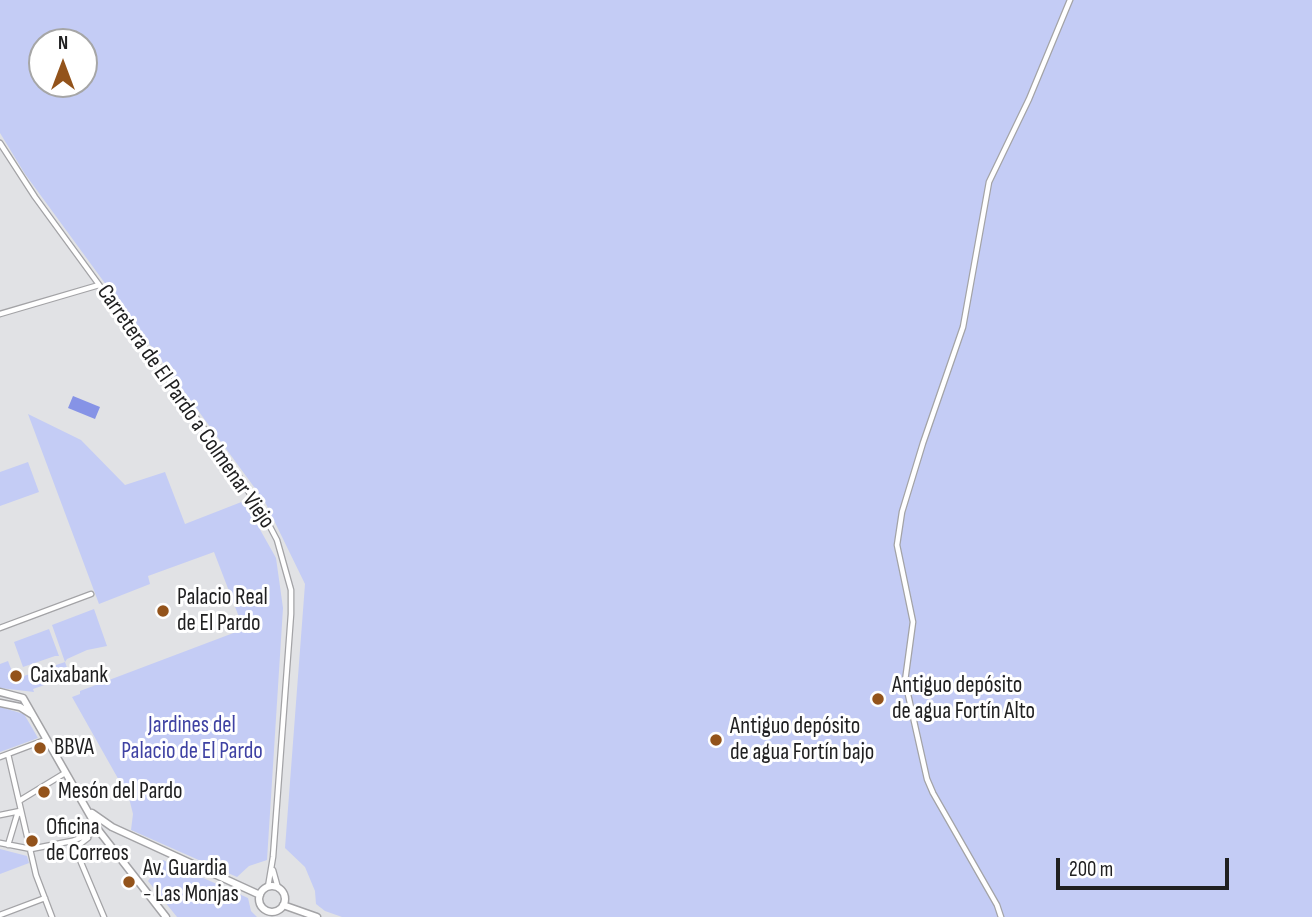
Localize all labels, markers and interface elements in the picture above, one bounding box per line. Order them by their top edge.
north arrow [28,28,98,98]
text: N [58,32,68,55]
street label: Carretera de El Pardo a Colmenar Viejo [90,280,280,534]
place label: Palacio Real de El Pardo [177,584,268,638]
marker: Palacio Real de El Pardo [155,603,171,619]
place label: Caixabank [30,662,108,690]
marker: Caixabank [8,668,24,684]
place label: Antiguo depósito de agua Fortín Alto [892,672,1035,726]
marker: Antiguo depósito de agua Fortín Alto [870,691,886,707]
park label: Jardines del Palacio de El Pardo [121,712,263,766]
place label: Antiguo depósito de agua Fortín bajo [730,713,874,767]
marker: Antiguo depósito de agua Fortín bajo [708,732,724,748]
place label: BBVA [54,734,94,762]
marker: BBVA [32,740,48,756]
place label: Mesón del Pardo [58,778,183,806]
marker: Mesón del Pardo [36,784,52,800]
place label: Oficina de Correos [46,814,129,868]
marker: Oficina de Correos [24,833,40,849]
scale bar [1060,844,1233,888]
place label: Av. Guardia - Las Monjas [143,855,239,909]
text: 200 m [1069,857,1113,882]
marker: Av. Guardia - Las Monjas [121,874,137,890]

